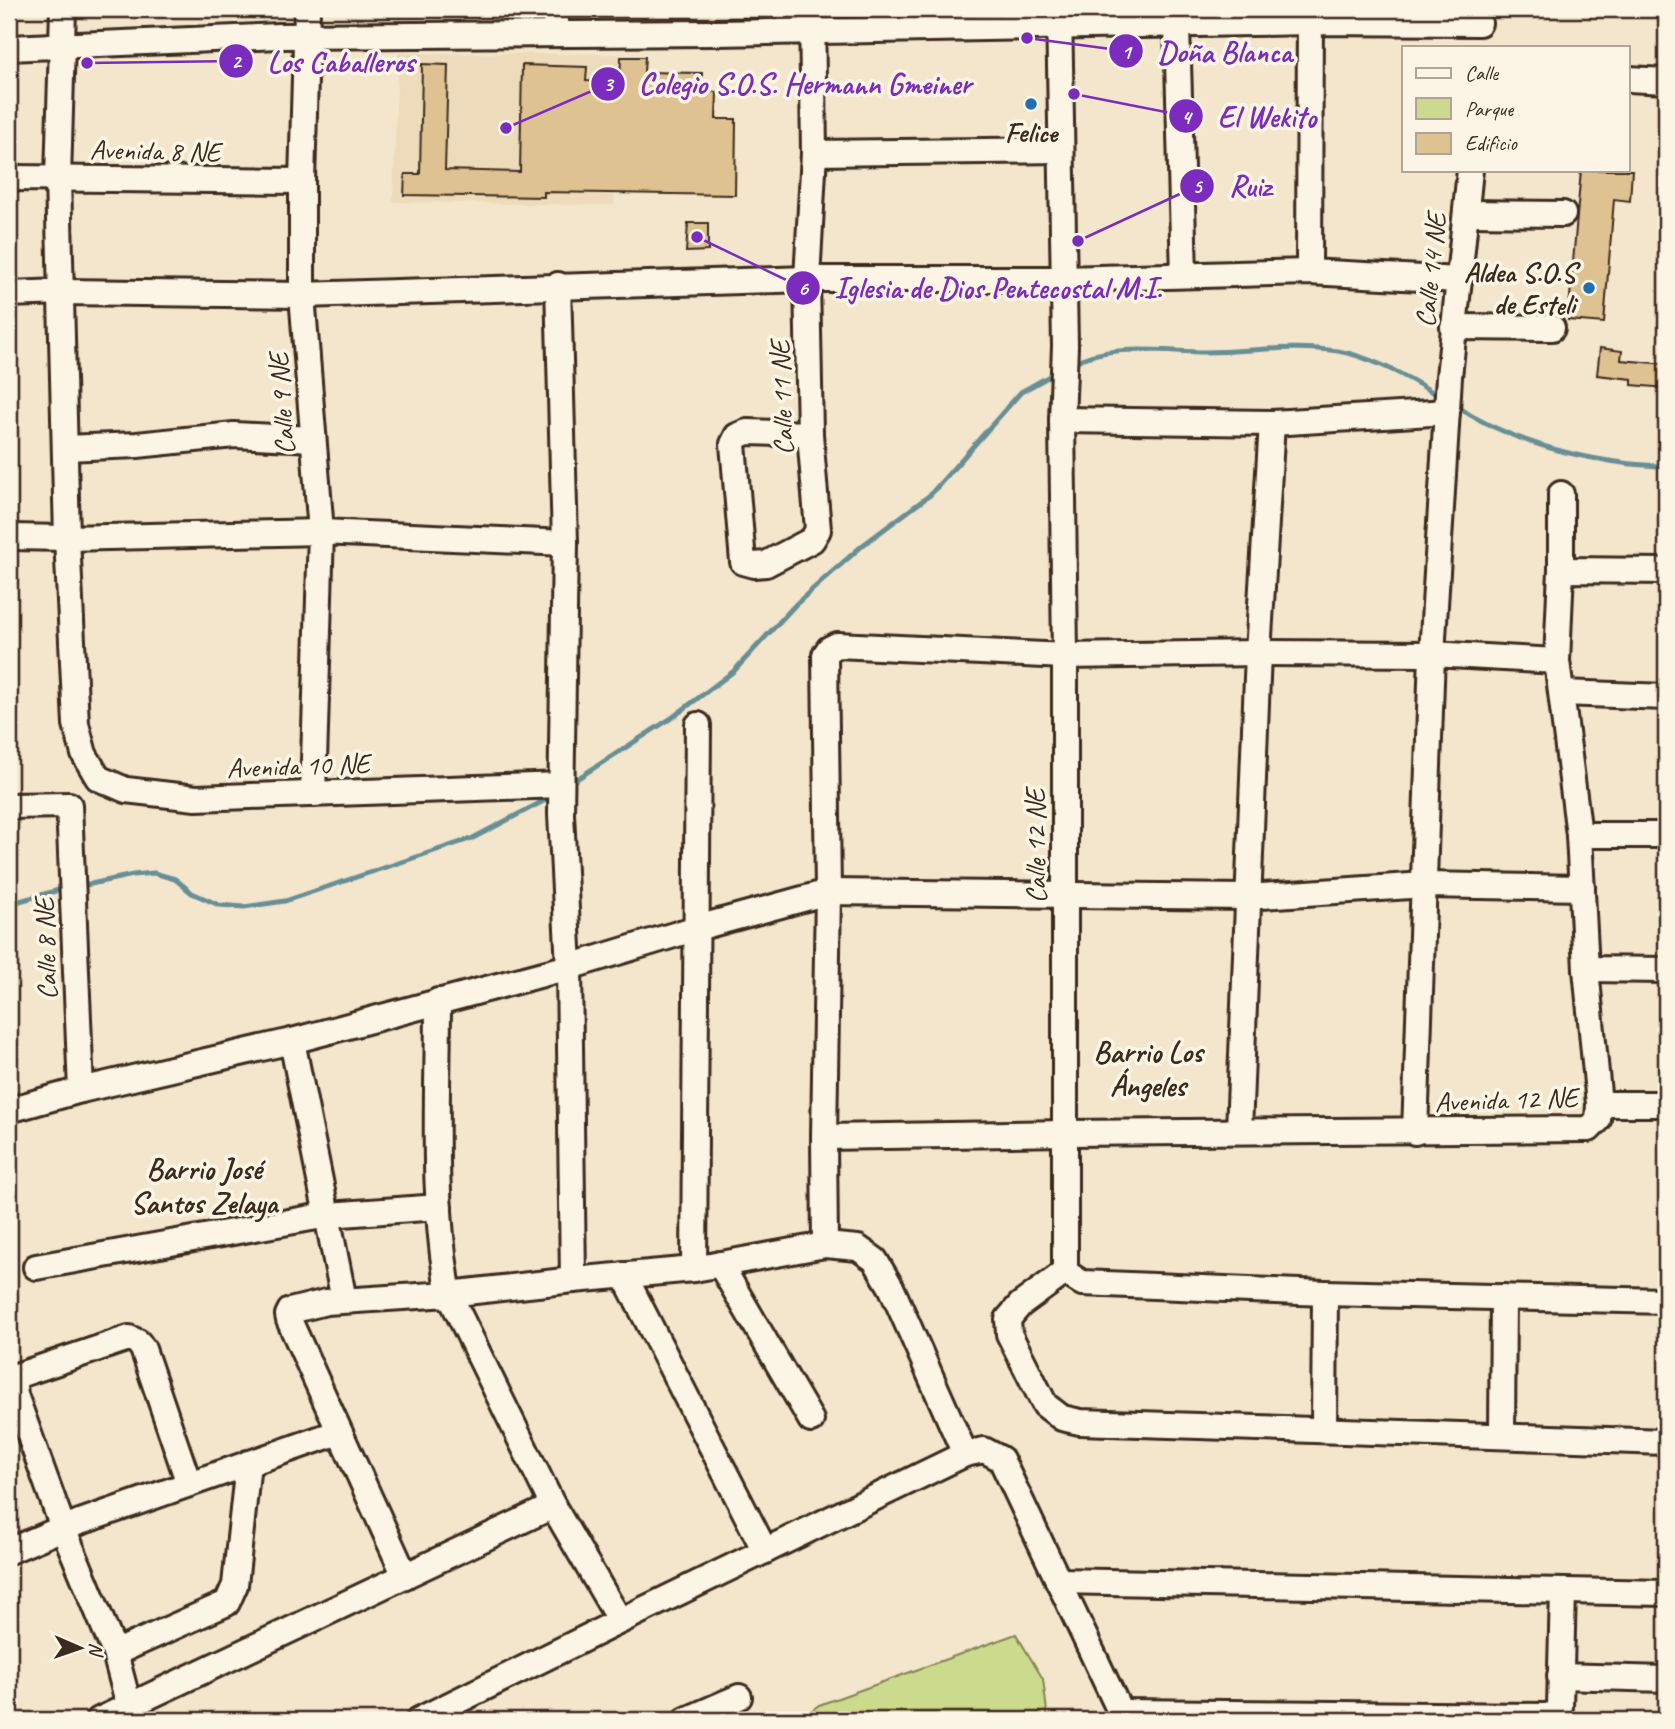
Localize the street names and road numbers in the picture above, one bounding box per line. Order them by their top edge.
street label: Avenida 8 NE [90,132,224,169]
street label: Calle 14 NE [1407,208,1454,329]
street label: Calle 11 NE [762,337,801,456]
street label: Calle 9 NE [260,349,303,456]
street label: Avenida 10 NE [226,745,373,785]
street label: Calle 12 NE [1018,786,1053,903]
street label: Calle 8 NE [26,894,65,1000]
street label: Avenida 12 NE [1434,1079,1581,1119]

